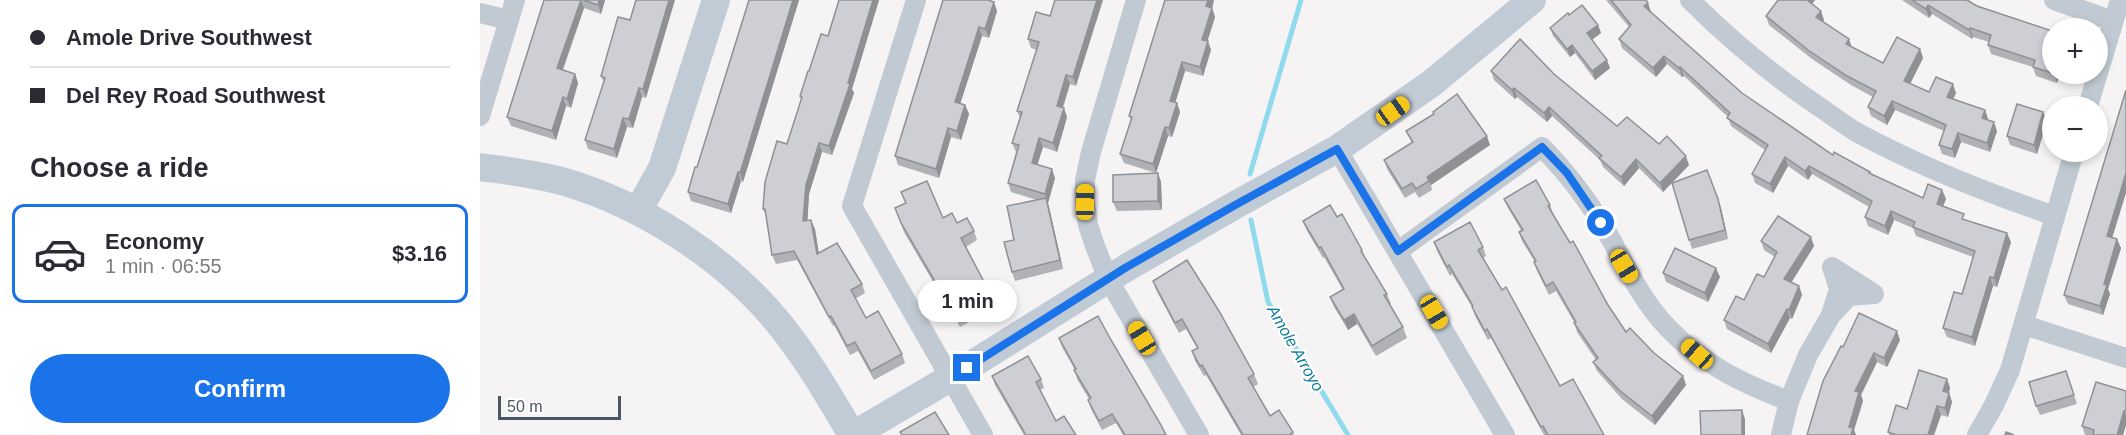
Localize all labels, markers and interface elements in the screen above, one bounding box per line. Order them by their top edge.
map controls [2042,18,2108,162]
button: + [2042,18,2108,84]
text: Amole Drive Southwest [66,25,312,50]
text: Del Rey Road Southwest [66,83,325,108]
car [1373,93,1413,129]
button: − [2042,96,2108,162]
text: Choose a ride [30,153,209,183]
car [1076,184,1094,220]
route start [1587,209,1614,236]
icon: car [33,227,87,281]
text: Economy [105,229,204,254]
text: $3.16 [392,241,447,266]
car [1607,246,1641,286]
text: 1 min · 06:55 [105,255,222,277]
callout: 1 min [918,281,1016,323]
text: 1 min [941,290,994,312]
car [1417,292,1451,332]
water label: Amole Arroyo [1264,301,1327,394]
car [1125,318,1159,358]
car [1678,335,1716,373]
button: Confirm [30,354,450,423]
route end [953,354,980,381]
scale bar [498,393,621,420]
text: 50 m [507,398,543,415]

